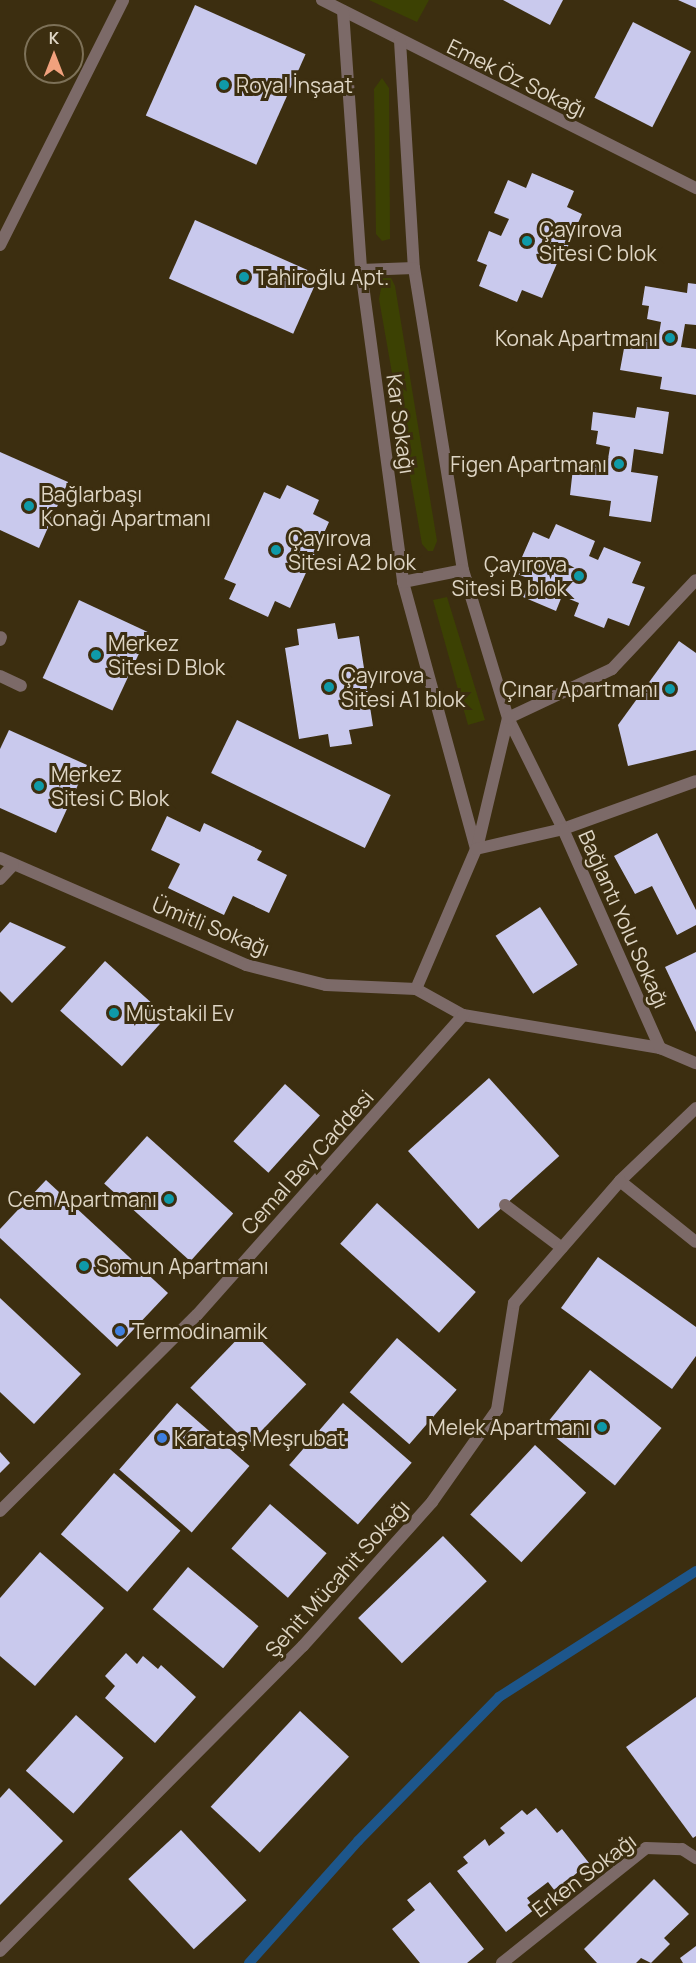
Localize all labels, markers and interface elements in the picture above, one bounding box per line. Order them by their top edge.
north arrow [24,24,84,84]
text: K [49,27,59,49]
street label: Emek Öz Sokağı [443,33,591,123]
place label: Royal İnşaat [236,72,353,98]
marker: Royal İnşaat [217,78,231,92]
place label: Çayırova Sitesi C blok [539,216,657,266]
marker: Çayırova Sitesi C blok [520,234,534,248]
place label: Tahiroğlu Apt. [256,264,389,290]
marker: Tahiroğlu Apt. [237,270,251,284]
place label: Konak Apartmanı [495,325,658,351]
marker: Konak Apartmanı [663,331,677,345]
street label: Kar Sokağı [382,372,420,476]
place label: Figen Apartmanı [450,451,607,477]
marker: Figen Apartmanı [612,457,626,471]
place label: Bağlarbaşı Konağı Apartmanı [41,481,211,531]
marker: Bağlarbaşı Konağı Apartmanı [22,499,36,513]
place label: Çayırova Sitesi A2 blok [288,525,416,575]
marker: Çayırova Sitesi A2 blok [269,543,283,557]
place label: Çayırova Sitesi B blok [452,551,567,601]
marker: Çayırova Sitesi B blok [572,569,586,583]
place label: Merkez Sitesi D Blok [108,630,225,680]
marker: Merkez Sitesi D Blok [89,648,103,662]
place label: Çayırova Sitesi A1 blok [341,662,465,712]
place label: Çınar Apartmanı [502,676,658,702]
marker: Çayırova Sitesi A1 blok [322,680,336,694]
marker: Çınar Apartmanı [663,682,677,696]
place label: Merkez Sitesi C Blok [51,761,169,811]
marker: Merkez Sitesi C Blok [32,779,46,793]
street label: Bağlantı Yolu Sokağı [573,826,675,1012]
street label: Ümitli Sokağı [148,891,274,961]
place label: Müstakil Ev [126,1000,234,1026]
marker: Müstakil Ev [107,1006,121,1020]
street label: Cemal Bey Caddesi [236,1085,378,1239]
place label: Cem Apartmanı [8,1186,157,1212]
marker: Cem Apartmanı [162,1192,176,1206]
place label: Somun Apartmanı [96,1253,269,1279]
marker: Somun Apartmanı [77,1259,91,1273]
place label: Termodinamik [132,1318,267,1344]
marker: Termodinamik [113,1324,127,1338]
place label: Melek Apartmanı [428,1414,590,1440]
marker: Melek Apartmanı [595,1420,609,1434]
place label: Karataş Meşrubat [174,1425,346,1451]
marker: Karataş Meşrubat [155,1431,169,1445]
street label: Şehit Mücahit Sokağı [260,1494,414,1662]
street label: Erken Sokağı [527,1828,641,1922]

